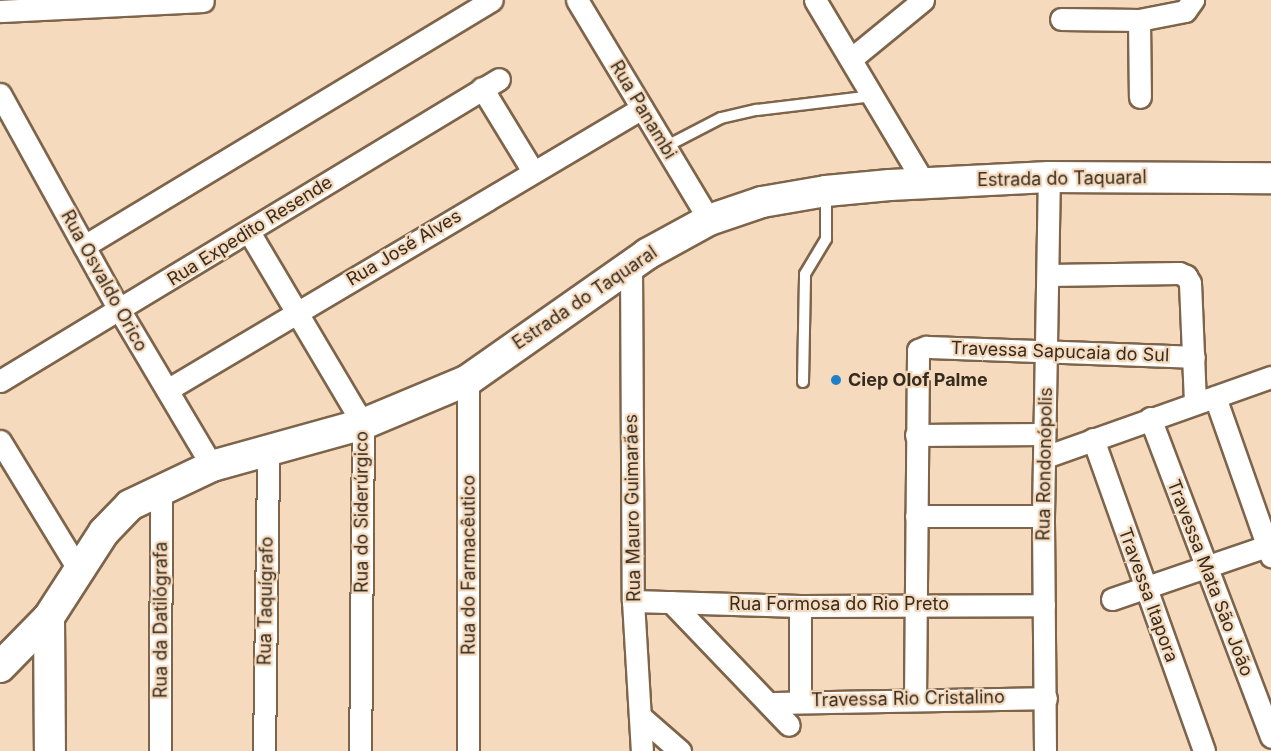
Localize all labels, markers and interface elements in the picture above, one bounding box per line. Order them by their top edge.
street label: Rua Panambi [605,57,681,163]
street label: Estrada do Taquaral [977,167,1147,191]
street label: Rua Expedito Resende [164,171,336,291]
street label: Rua José Alves [343,205,465,291]
street label: Rua Osvaldo Orico [56,207,152,355]
street label: Estrada do Taquaral [509,242,661,354]
street label: Travessa Sapucaia do Sul [950,337,1170,367]
place label: Ciep Olof Palme [848,369,988,391]
marker: Ciep Olof Palme [829,373,843,387]
street label: Rua Rondonópolis [1033,387,1057,541]
street label: Rua Mauro Guimarães [621,414,645,602]
street label: Rua do Siderúrgico [351,431,373,593]
street label: Rua do Farmacêutico [458,475,480,655]
street label: Travessa Mata São João [1163,477,1257,679]
street label: Travessa Itapora [1114,525,1182,665]
street label: Rua Taquígrafo [254,536,278,666]
street label: Rua da Datilógrafa [150,542,172,698]
street label: Rua Formosa do Rio Preto [729,593,949,615]
street label: Travessa Rio Cristalino [811,687,1005,711]

